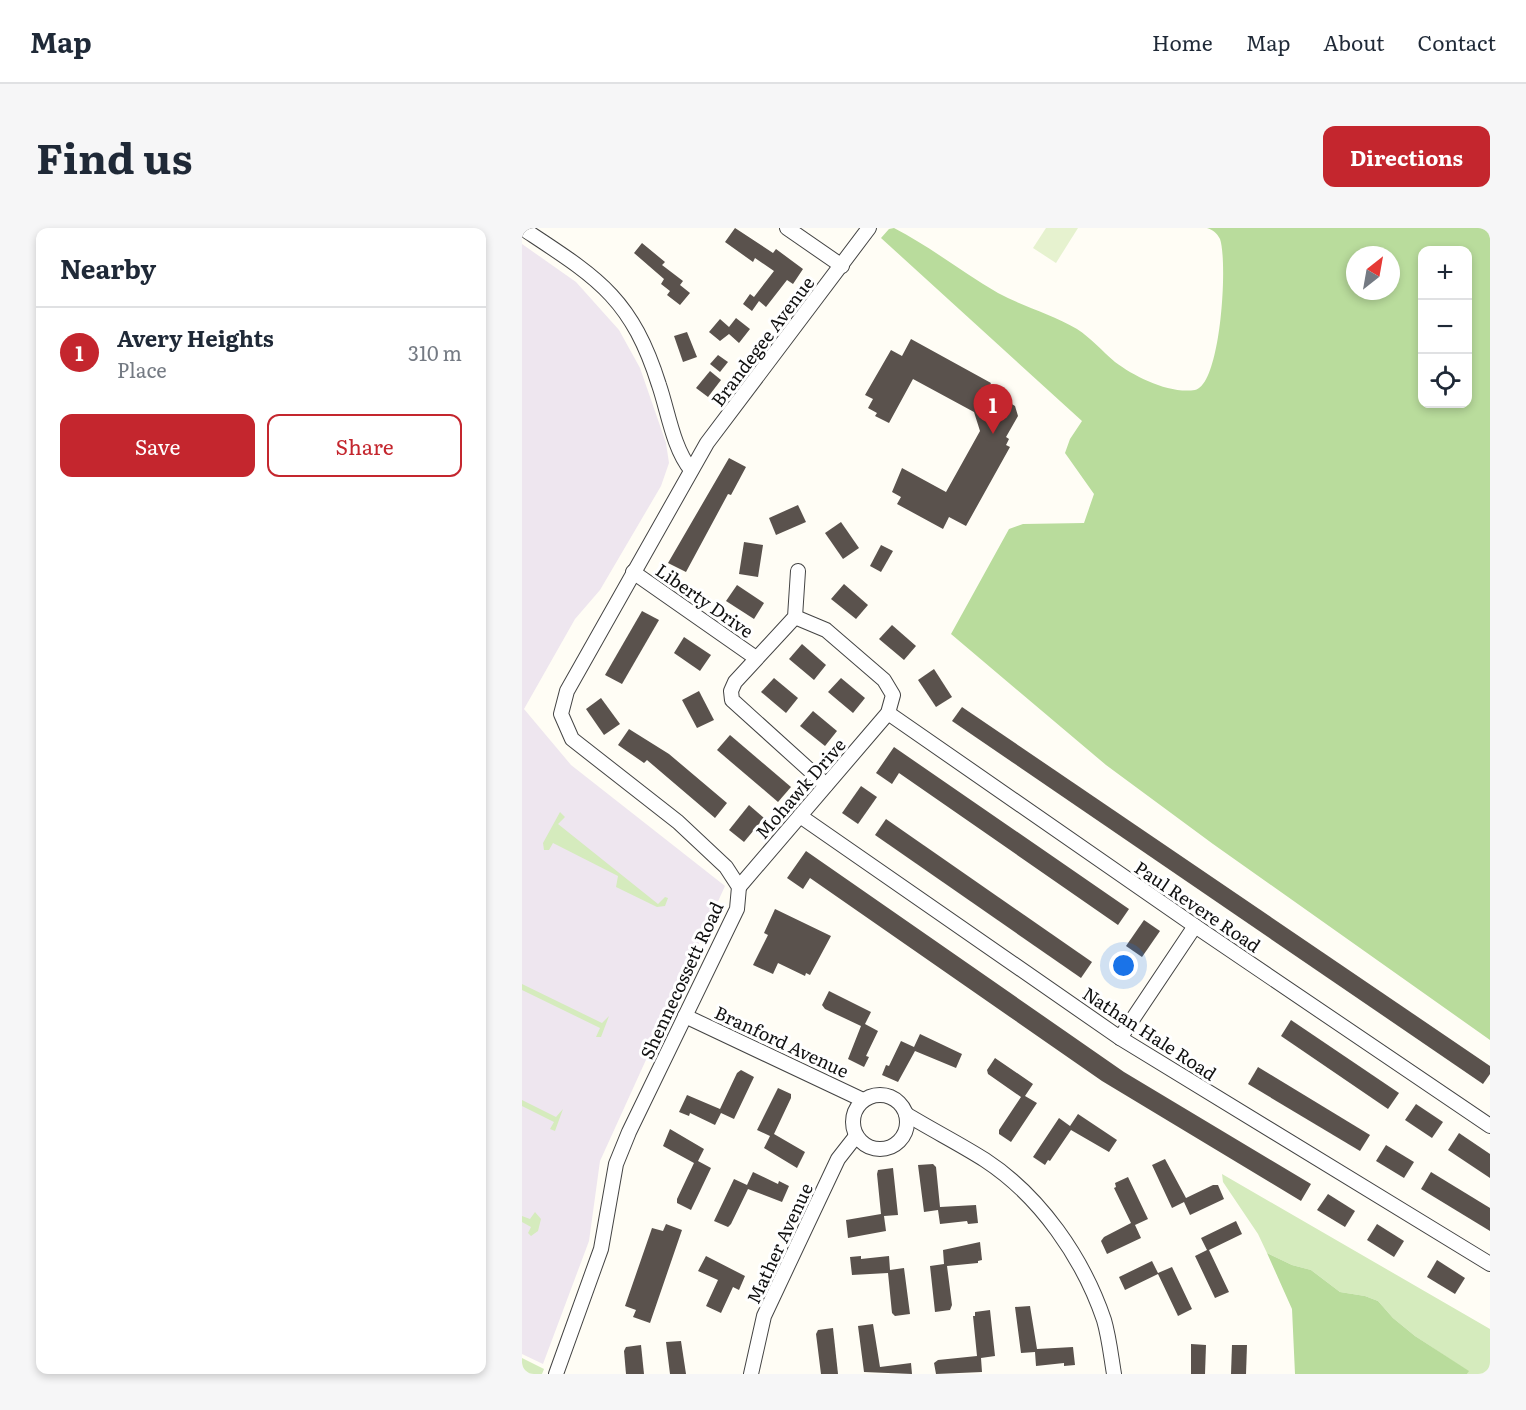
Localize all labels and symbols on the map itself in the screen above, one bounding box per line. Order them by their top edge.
north arrow [1346,246,1400,300]
street label: Brandegee Avenue [704,270,820,412]
pin: 1 [974,384,1012,434]
street label: Liberty Drive [651,556,759,644]
street label: Mohawk Drive [749,732,851,844]
street label: Paul Revere Road [1130,854,1266,958]
street label: Shennecossett Road [633,897,729,1063]
your location [1109,951,1138,980]
street label: Nathan Hale Road [1078,980,1222,1086]
street label: Branford Avenue [711,998,853,1084]
street label: Mather Avenue [739,1178,819,1308]

